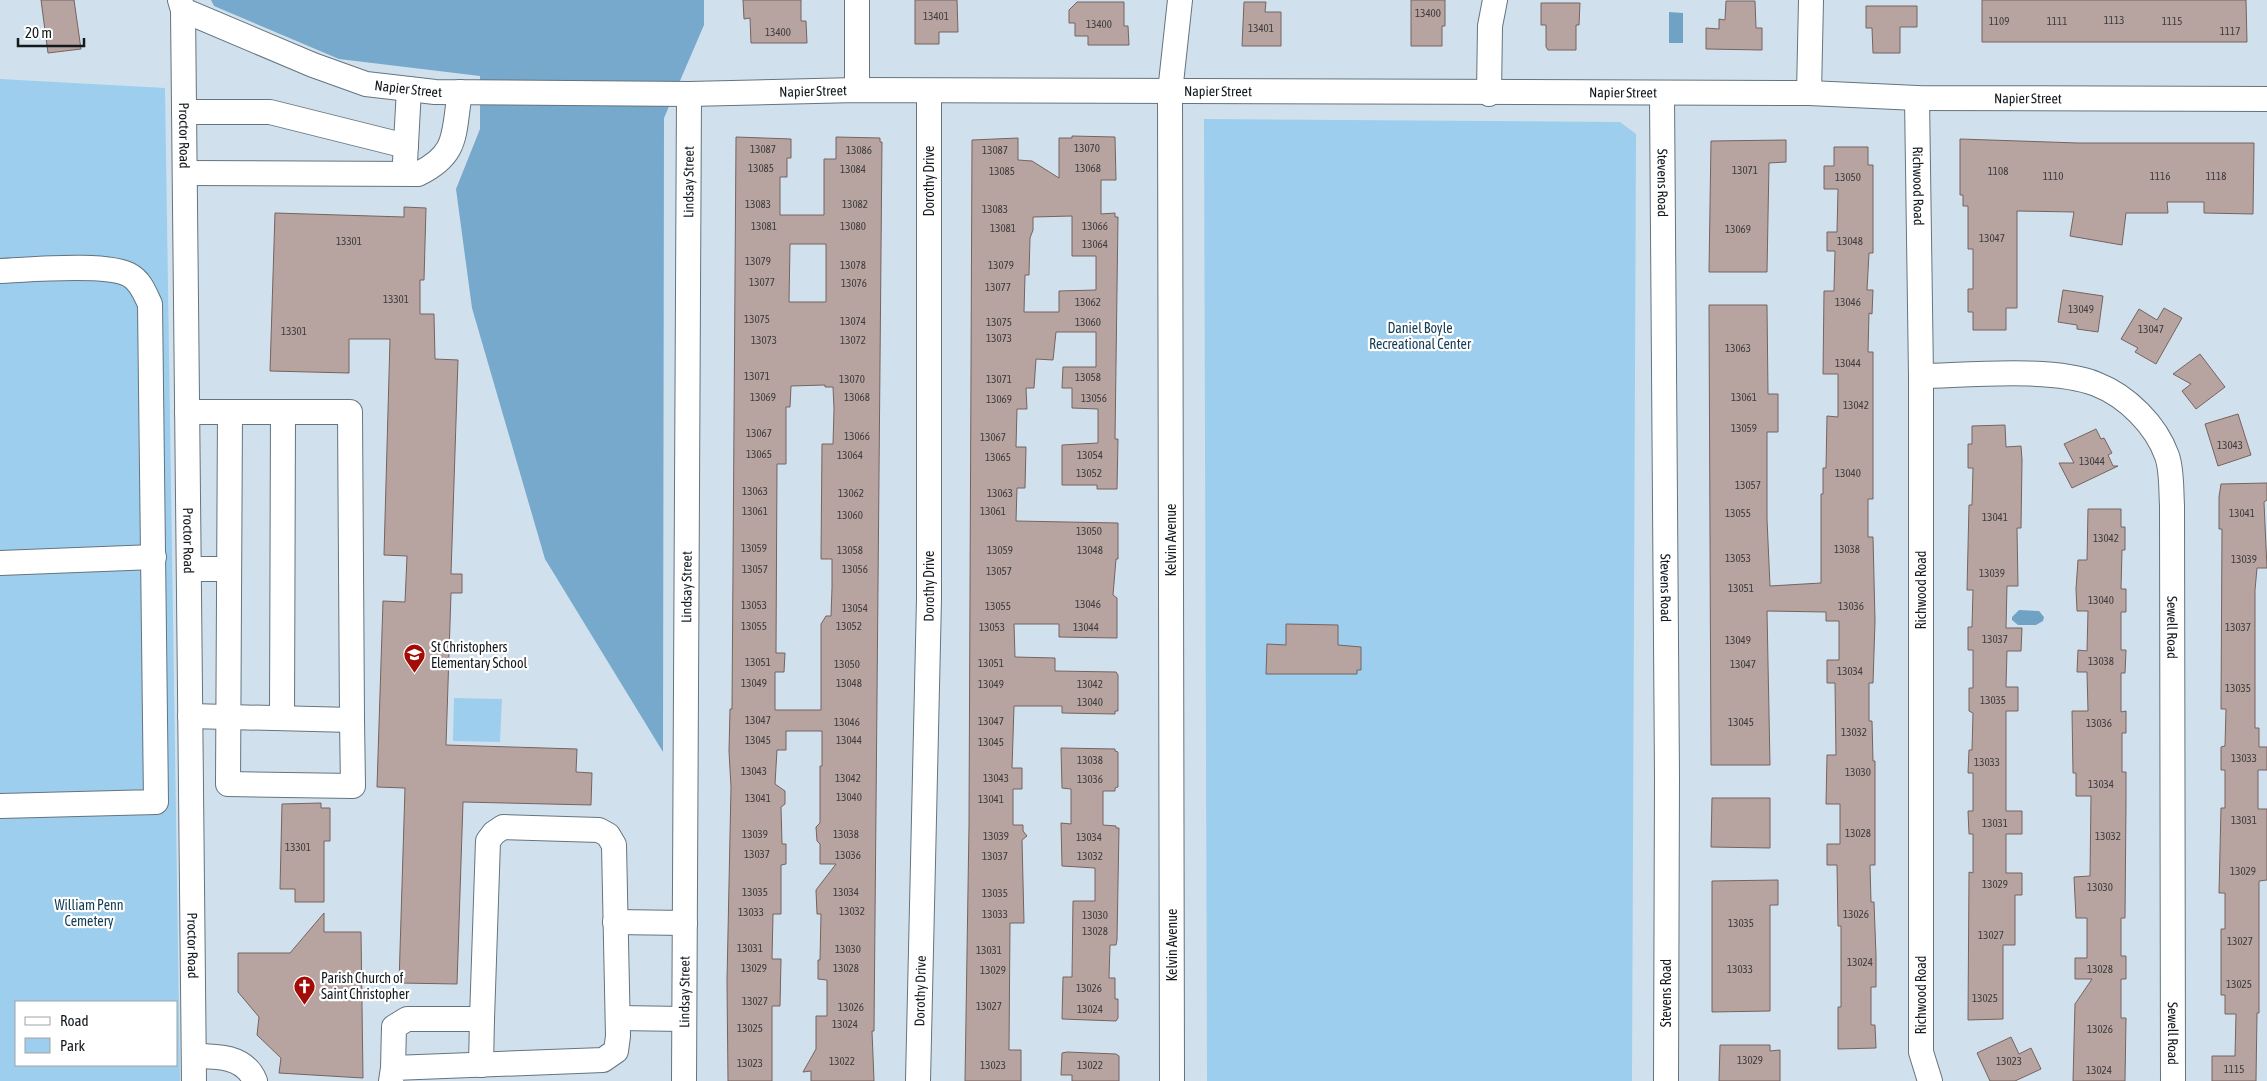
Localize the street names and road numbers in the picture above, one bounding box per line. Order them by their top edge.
street label: Napier Street [374,77,442,100]
street label: Napier Street [779,82,847,100]
street label: Napier Street [1184,83,1252,99]
street label: Napier Street [1589,84,1657,101]
street label: Napier Street [1994,90,2062,106]
street label: Proctor Road [176,102,193,169]
street label: Lindsay Street [680,146,697,218]
street label: Dorothy Drive [921,146,937,216]
street label: Richwood Road [1910,146,1927,226]
street label: Stevens Road [1654,149,1671,217]
street label: Kelvin Avenue [1163,504,1179,576]
street label: Proctor Road [180,507,197,574]
street label: Lindsay Street [678,551,695,623]
street label: Dorothy Drive [920,551,937,622]
street label: Richwood Road [1913,551,1929,629]
street label: Stevens Road [1657,554,1674,622]
street label: Sewell Road [2164,596,2180,659]
street label: Kelvin Avenue [1164,909,1180,981]
street label: Proctor Road [184,912,201,979]
street label: Dorothy Drive [911,955,929,1027]
street label: Lindsay Street [676,956,693,1028]
street label: Richwood Road [1913,956,1929,1034]
street label: Stevens Road [1658,959,1674,1027]
street label: Sewell Road [2165,1002,2181,1065]

